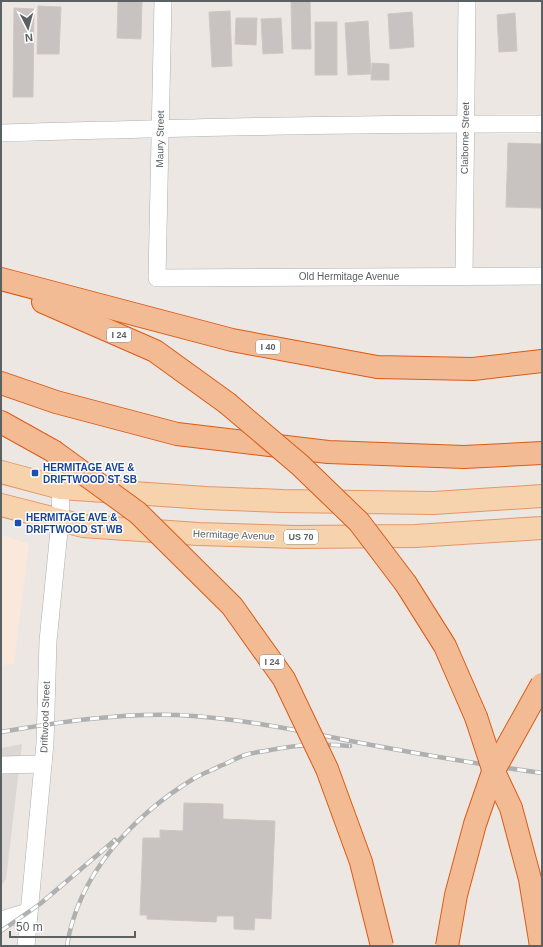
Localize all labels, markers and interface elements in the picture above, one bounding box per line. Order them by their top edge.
north arrow [8,8,48,48]
text: N [24,32,34,44]
street label: Claiborne Street [459,102,471,174]
street label: Maury Street [154,110,166,168]
street label: Old Hermitage Avenue [299,271,400,282]
road number: I 24 [107,328,131,342]
road number: I 40 [256,340,280,354]
place label: HERMITAGE AVE & DRIFTWOOD ST SB [43,462,137,485]
marker: HERMITAGE AVE & DRIFTWOOD ST SB [30,468,40,478]
place label: HERMITAGE AVE & DRIFTWOOD ST WB [26,512,123,535]
marker: HERMITAGE AVE & DRIFTWOOD ST WB [13,518,23,528]
street label: Hermitage Avenue [193,528,276,542]
road number: US 70 [284,530,318,544]
road number: I 24 [260,655,284,669]
street label: Driftwood Street [38,681,52,753]
scale bar [10,913,135,939]
text: 50 m [16,920,43,934]

